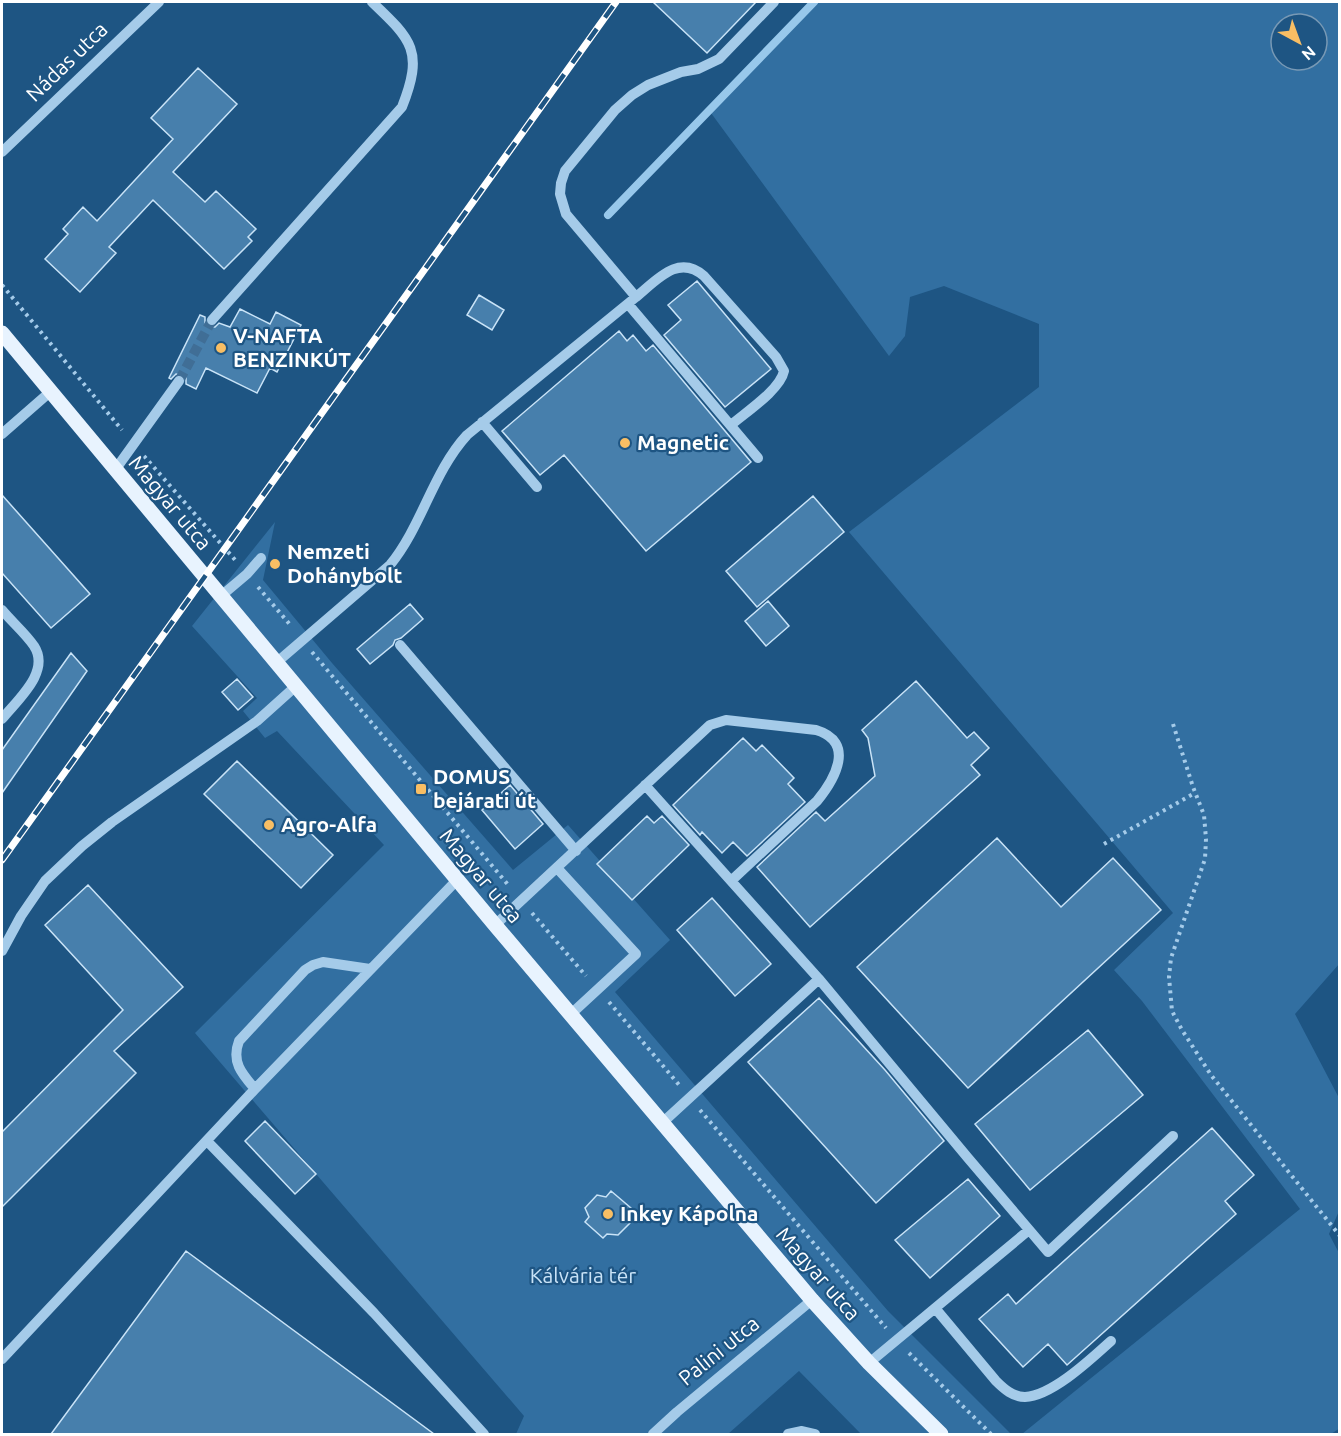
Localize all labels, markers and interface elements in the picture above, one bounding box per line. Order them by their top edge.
north arrow [1269,12,1329,72]
street label: Nádas utca [21,17,112,106]
text: N [1298,43,1319,64]
place label: V-NAFTA BENZINKÚT [233,323,351,371]
marker: V-NAFTA BENZINKÚT [214,341,228,355]
place label: Magnetic [637,430,729,454]
marker: Magnetic [618,436,632,450]
street label: Magyar utca [124,450,217,554]
place label: Nemzeti Dohánybolt [287,539,402,587]
marker: Nemzeti Dohánybolt [268,557,282,571]
place label: DOMUS bejárati út [433,764,536,812]
marker: DOMUS bejárati út [414,782,428,796]
place label: Agro-Alfa [281,812,377,836]
marker: Agro-Alfa [262,818,276,832]
street label: Magyar utca [435,823,528,927]
place label: Inkey Kápolna [620,1201,758,1225]
marker: Inkey Kápolna [601,1207,615,1221]
street label: Magyar utca [772,1222,866,1325]
park label: Kálvária tér [530,1263,636,1287]
street label: Palini utca [673,1311,763,1390]

